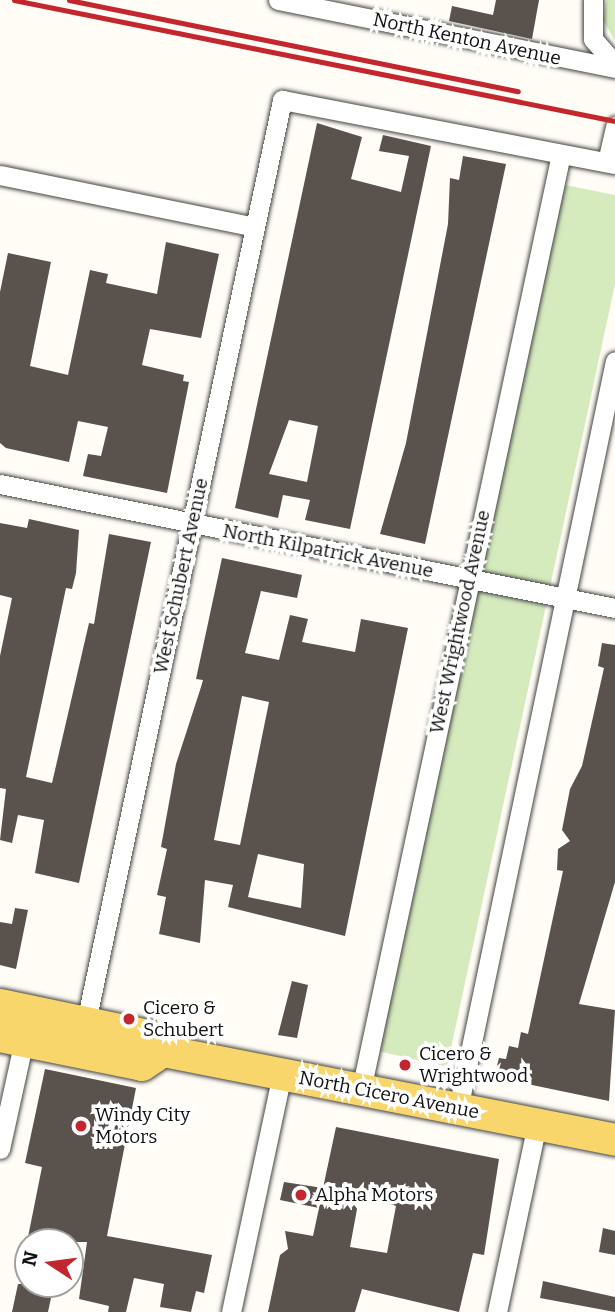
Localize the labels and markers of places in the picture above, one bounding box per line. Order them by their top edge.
place label: Cicero & Schubert [143,997,224,1041]
marker: Cicero & Schubert [121,1011,137,1027]
place label: Cicero & Wrightwood [419,1043,528,1087]
marker: Cicero & Wrightwood [397,1057,413,1073]
place label: Windy City Motors [95,1104,190,1148]
marker: Windy City Motors [73,1118,89,1134]
place label: Alpha Motors [315,1184,433,1206]
marker: Alpha Motors [293,1187,309,1203]

